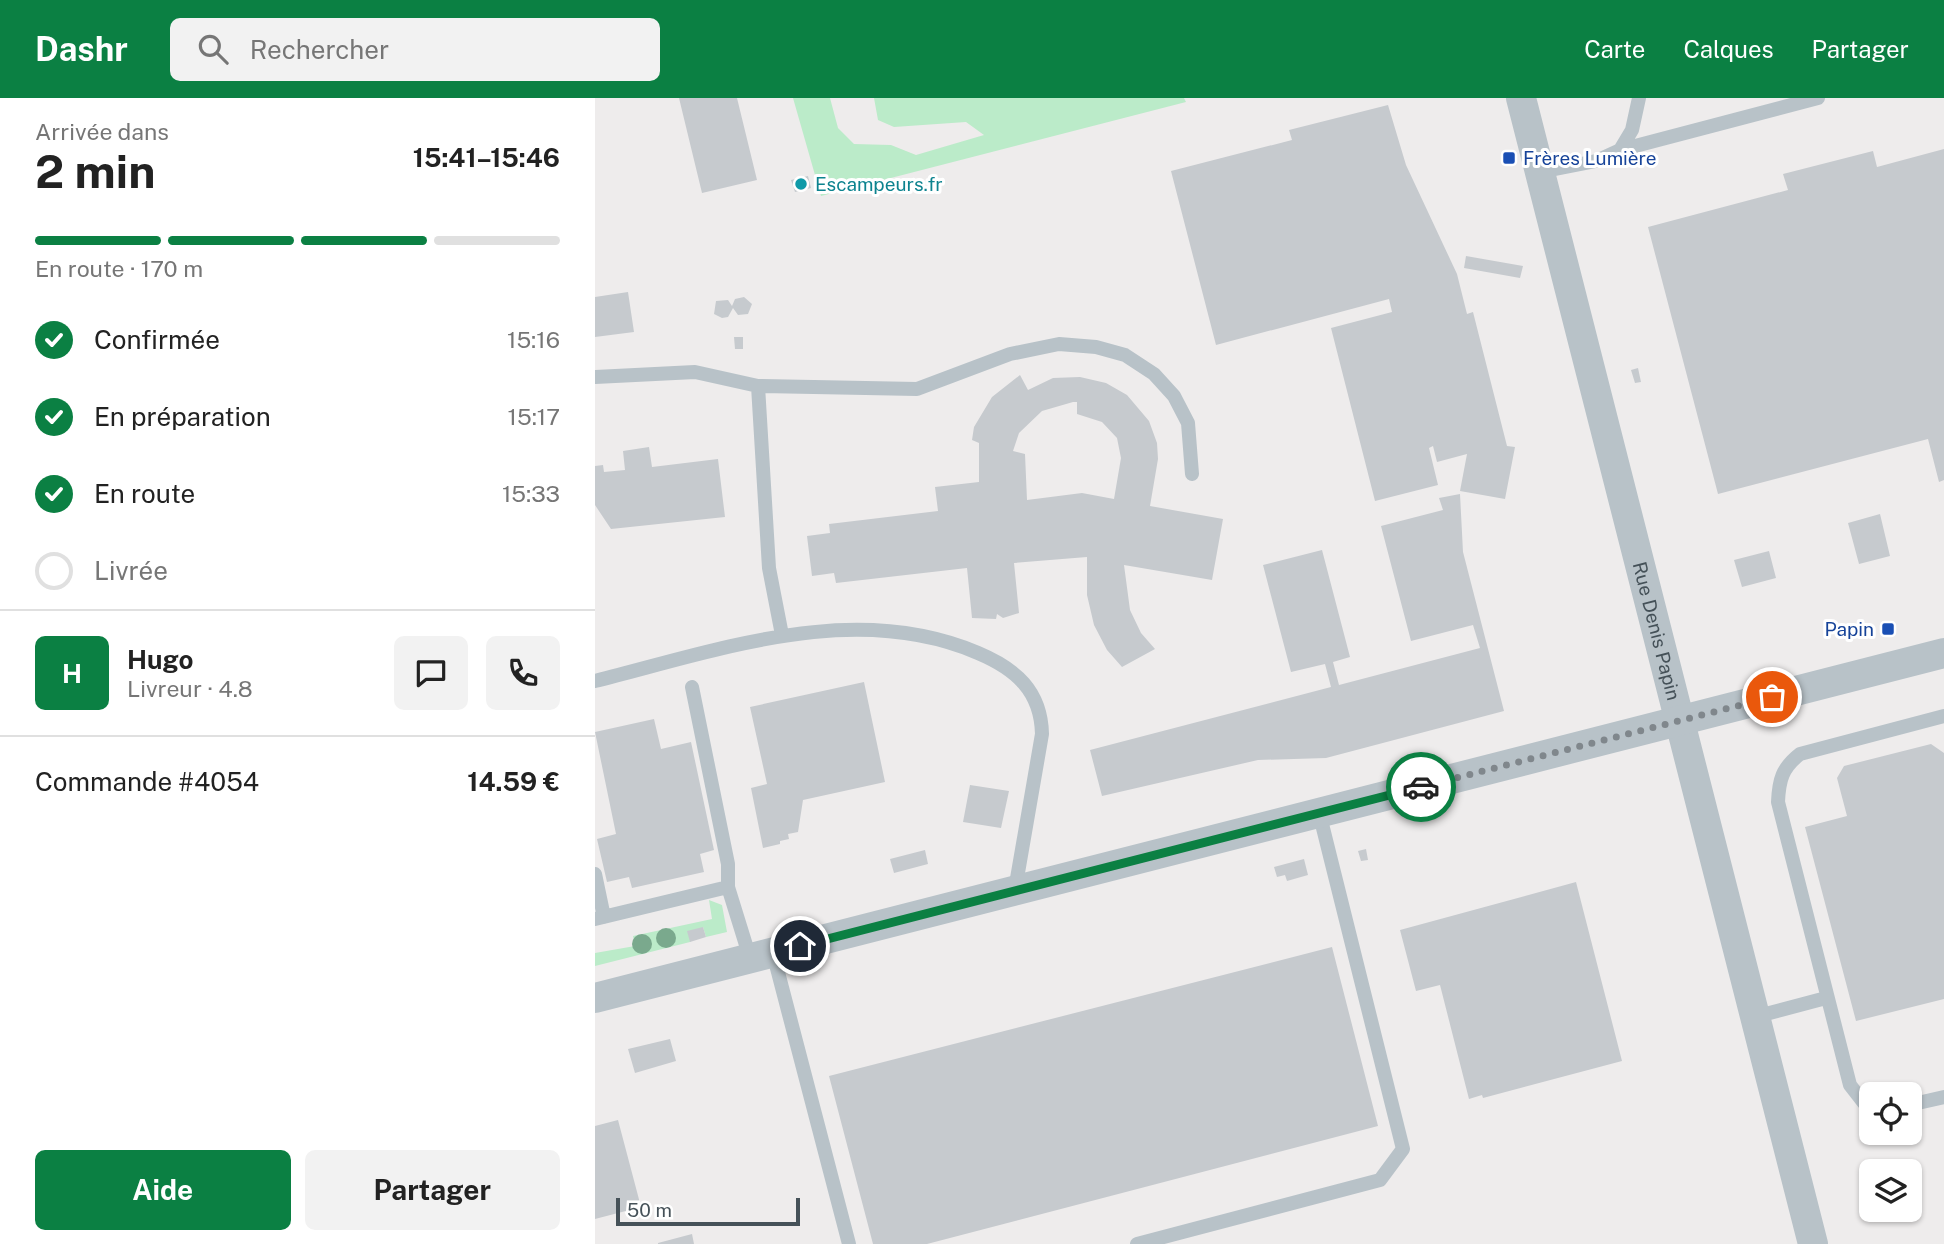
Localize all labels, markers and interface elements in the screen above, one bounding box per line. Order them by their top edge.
search box [170,18,660,81]
text: Dashr [35,30,128,68]
icon: search [194,30,232,68]
text: Rechercher [250,34,389,65]
text: Carte [1584,35,1645,63]
text: Calques [1683,35,1774,63]
text: Partager [1812,35,1909,63]
text: Arrivée dans [35,118,169,145]
text: 15:41–15:46 [413,142,560,173]
text: 2 min [35,144,155,198]
place label: Frères Lumière [1523,147,1657,169]
marker: Frères Lumière [1501,150,1517,166]
place label: Escampeurs.fr [815,173,943,195]
marker: Escampeurs.fr [793,176,809,192]
text: En route · 170 m [35,255,203,282]
icon: check [35,321,73,359]
text: Confirmée [94,324,220,355]
text: 15:16 [507,326,560,353]
icon: check [35,398,73,436]
text: En préparation [94,401,271,432]
text: 15:17 [508,403,560,430]
icon: check [35,475,73,513]
text: En route [94,478,195,509]
text: 15:33 [502,480,560,507]
text: Livrée [94,555,168,586]
street label: Rue Denis Papin [1629,559,1685,703]
place label: Papin [1824,618,1874,640]
marker: Papin [1880,621,1896,637]
button: chat [394,636,468,710]
button: phone [486,636,560,710]
text: Hugo [127,644,193,675]
text: H [62,658,82,689]
pin [1742,667,1802,727]
text: Livreur · 4.8 [127,675,253,702]
icon: bag [1753,678,1791,716]
courier [1386,752,1456,822]
text: Commande #4054 [35,766,259,797]
text: 14.59 € [467,766,560,797]
icon: car [1402,768,1440,806]
pin [770,916,830,976]
icon: home [781,927,819,965]
map controls [1859,1082,1922,1222]
button: locate [1859,1082,1922,1145]
button: Aide [35,1150,291,1230]
button: Partager [305,1150,560,1230]
button: layers [1859,1159,1922,1222]
scale bar [616,1195,800,1227]
text: 50 m [627,1199,672,1221]

